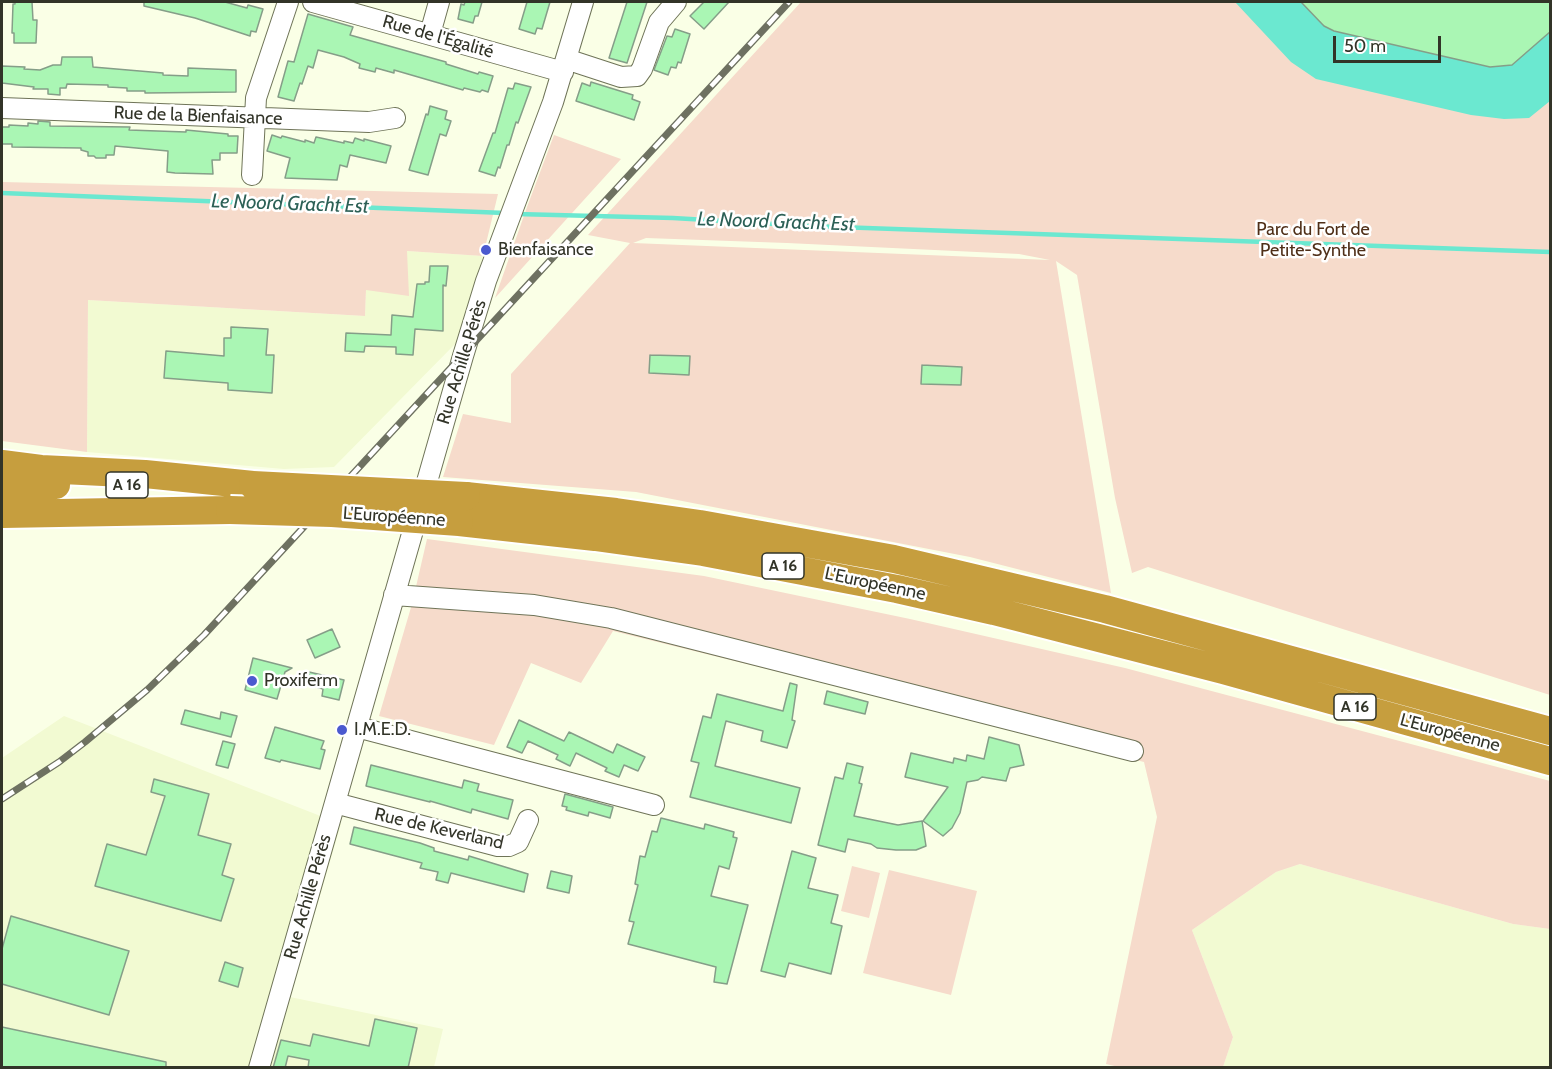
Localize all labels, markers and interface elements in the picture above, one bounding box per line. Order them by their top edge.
street label: Rue de l'Égalité [380,11,496,63]
scale bar [1336,24,1444,62]
text: 50 m [1344,35,1386,57]
street label: Rue de la Bienfaisance [113,102,283,130]
water label: Le Noord Gracht Est [211,189,369,219]
water label: Le Noord Gracht Est [697,207,855,237]
park label: Parc du Fort de Petite-Synthe [1256,219,1370,262]
place label: Bienfaisance [498,239,593,261]
marker: Bienfaisance [479,243,493,257]
street label: Rue Achille Pérès [433,297,491,427]
road number: A 16 [106,472,148,498]
street label: L'Européenne [342,503,446,531]
road number: A 16 [762,553,804,579]
street label: L'Européenne [823,563,927,605]
place label: Proxiferm [264,670,338,692]
marker: Proxiferm [245,674,259,688]
road number: A 16 [1334,694,1376,720]
street label: L'Européenne [1398,709,1502,757]
place label: I.M.E.D. [354,719,411,741]
marker: I.M.E.D. [335,723,349,737]
street label: Rue de Keverland [372,804,506,854]
street label: Rue Achille Pérès [280,832,336,962]

